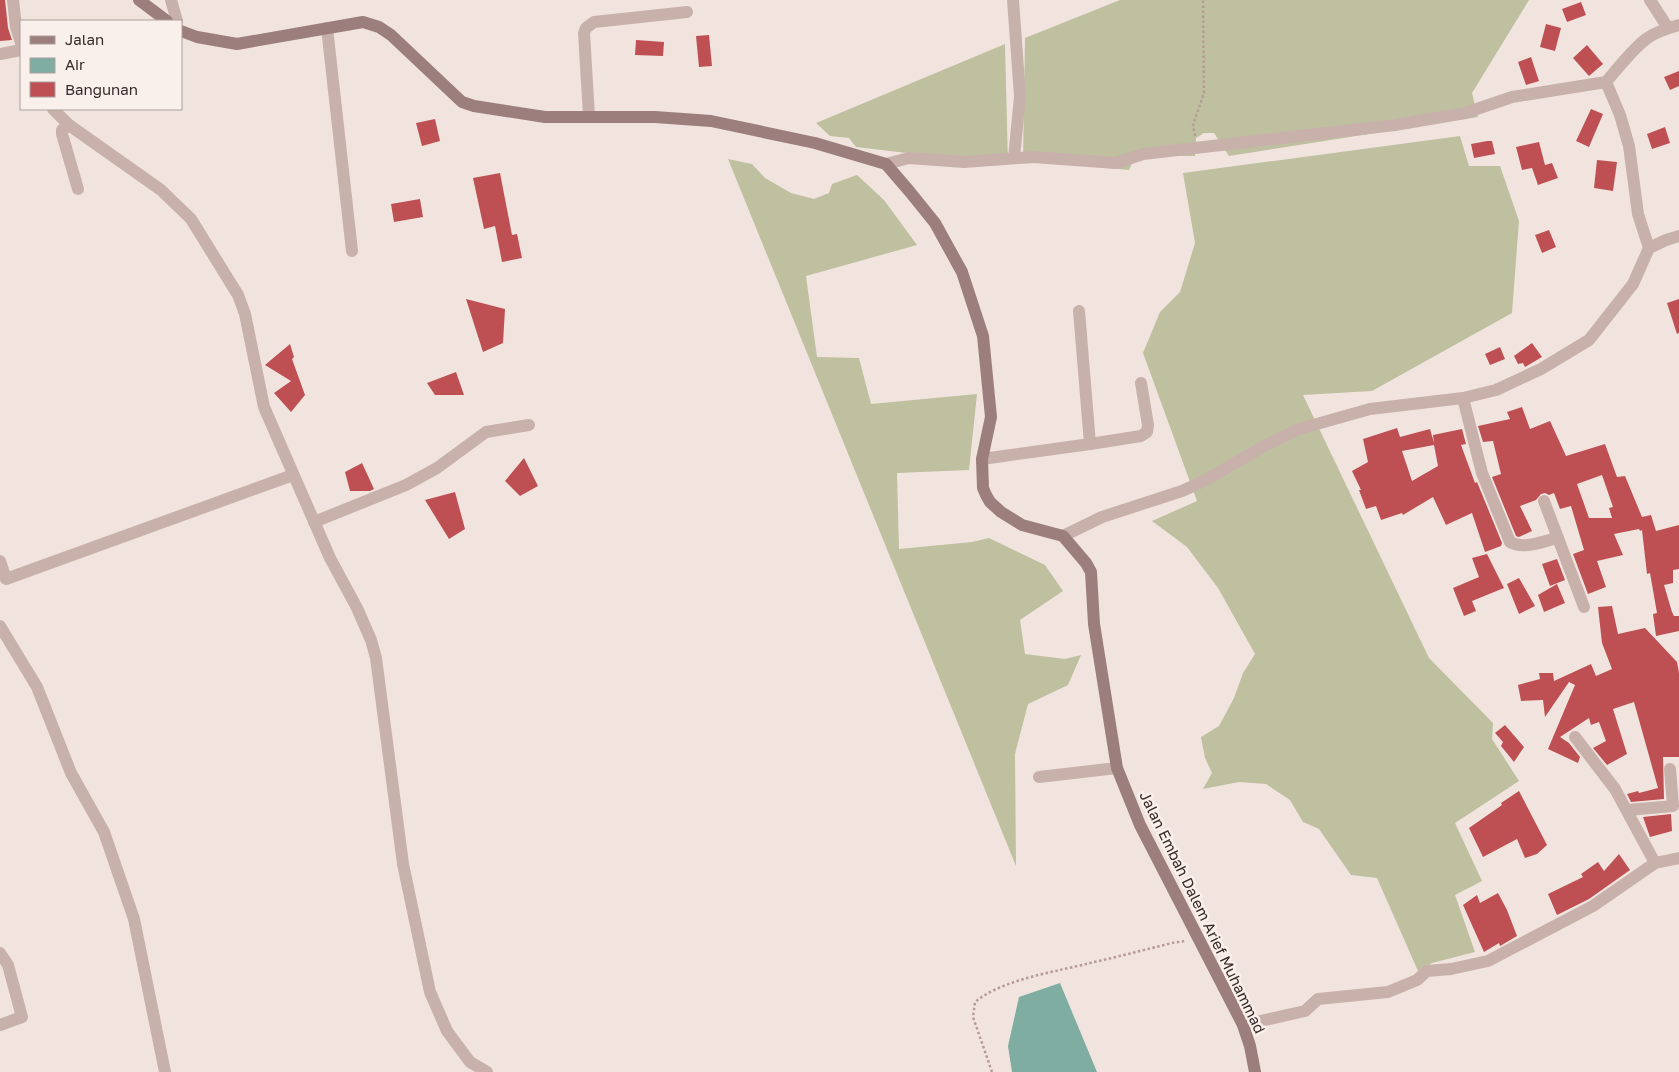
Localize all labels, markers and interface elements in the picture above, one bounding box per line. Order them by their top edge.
legend [20,20,182,110]
text: Jalan [65,30,104,48]
text: Air [65,55,85,73]
text: Bangunan [65,80,138,98]
street label: Jalan Embah Dalem Arief Muhammad [1136,788,1270,1036]

